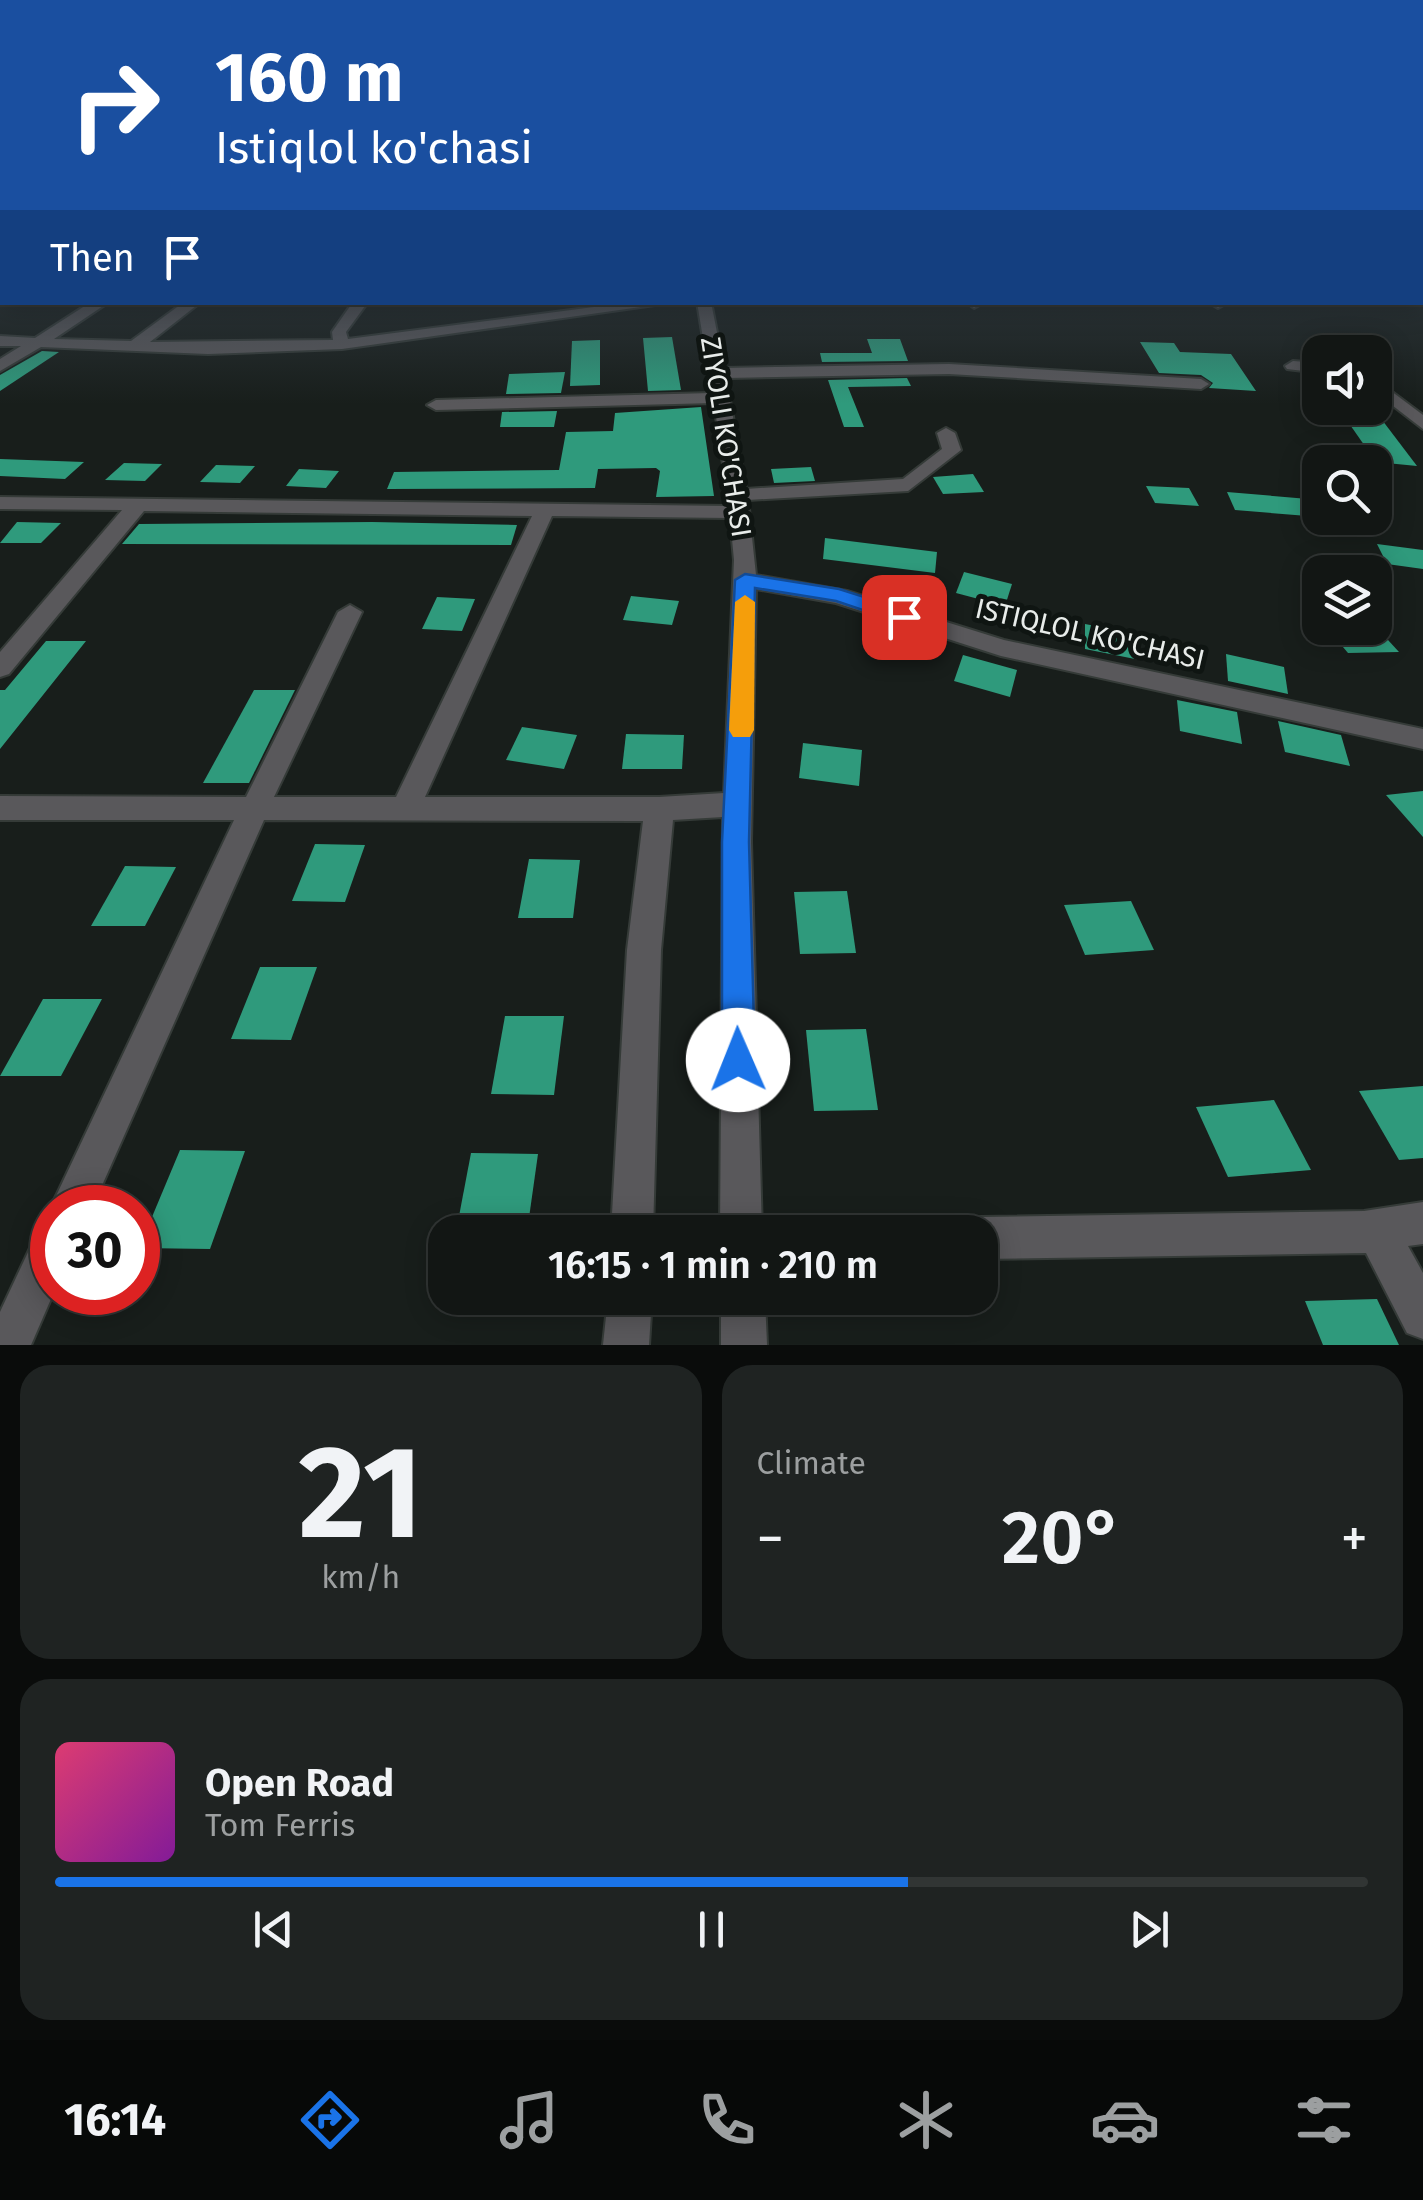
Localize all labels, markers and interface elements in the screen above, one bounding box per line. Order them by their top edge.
text: 160 m [215,36,404,120]
icon: right [50,40,180,170]
text: Istiqlol ko'chasi [215,121,533,175]
icon: arrive [155,230,210,285]
text: Then [50,235,135,281]
street label: ZIYOLI KO'CHASI [694,335,758,539]
map controls [1302,335,1392,645]
button: sound [1302,335,1392,425]
button: search [1302,445,1392,535]
button: layers [1302,555,1392,645]
pin [862,575,947,660]
icon: arrive [877,590,932,645]
street label: ISTIQLOL KO'CHASI [972,592,1208,676]
position arrow [686,1008,790,1112]
speed limit sign: 30 [30,1185,160,1315]
text: 16:15 · 1 min · 210 m [548,1242,878,1288]
text: 21 [298,1415,423,1571]
text: Climate [757,1444,866,1482]
text: 20° [1002,1493,1123,1583]
text: − [757,1506,784,1572]
text: + [1341,1506,1368,1572]
text: km/h [321,1558,400,1596]
text: Open Road [205,1760,394,1806]
text: Tom Ferris [205,1806,355,1844]
icon: previous [246,1902,301,1957]
icon: pause [684,1902,739,1957]
icon: next [1122,1902,1177,1957]
icon: directions [295,2085,365,2155]
icon: music [494,2085,564,2155]
icon: phone [692,2085,762,2155]
icon: climate [891,2085,961,2155]
icon: car [1090,2085,1160,2155]
icon: filters [1289,2085,1359,2155]
text: 16:14 [64,2093,166,2147]

